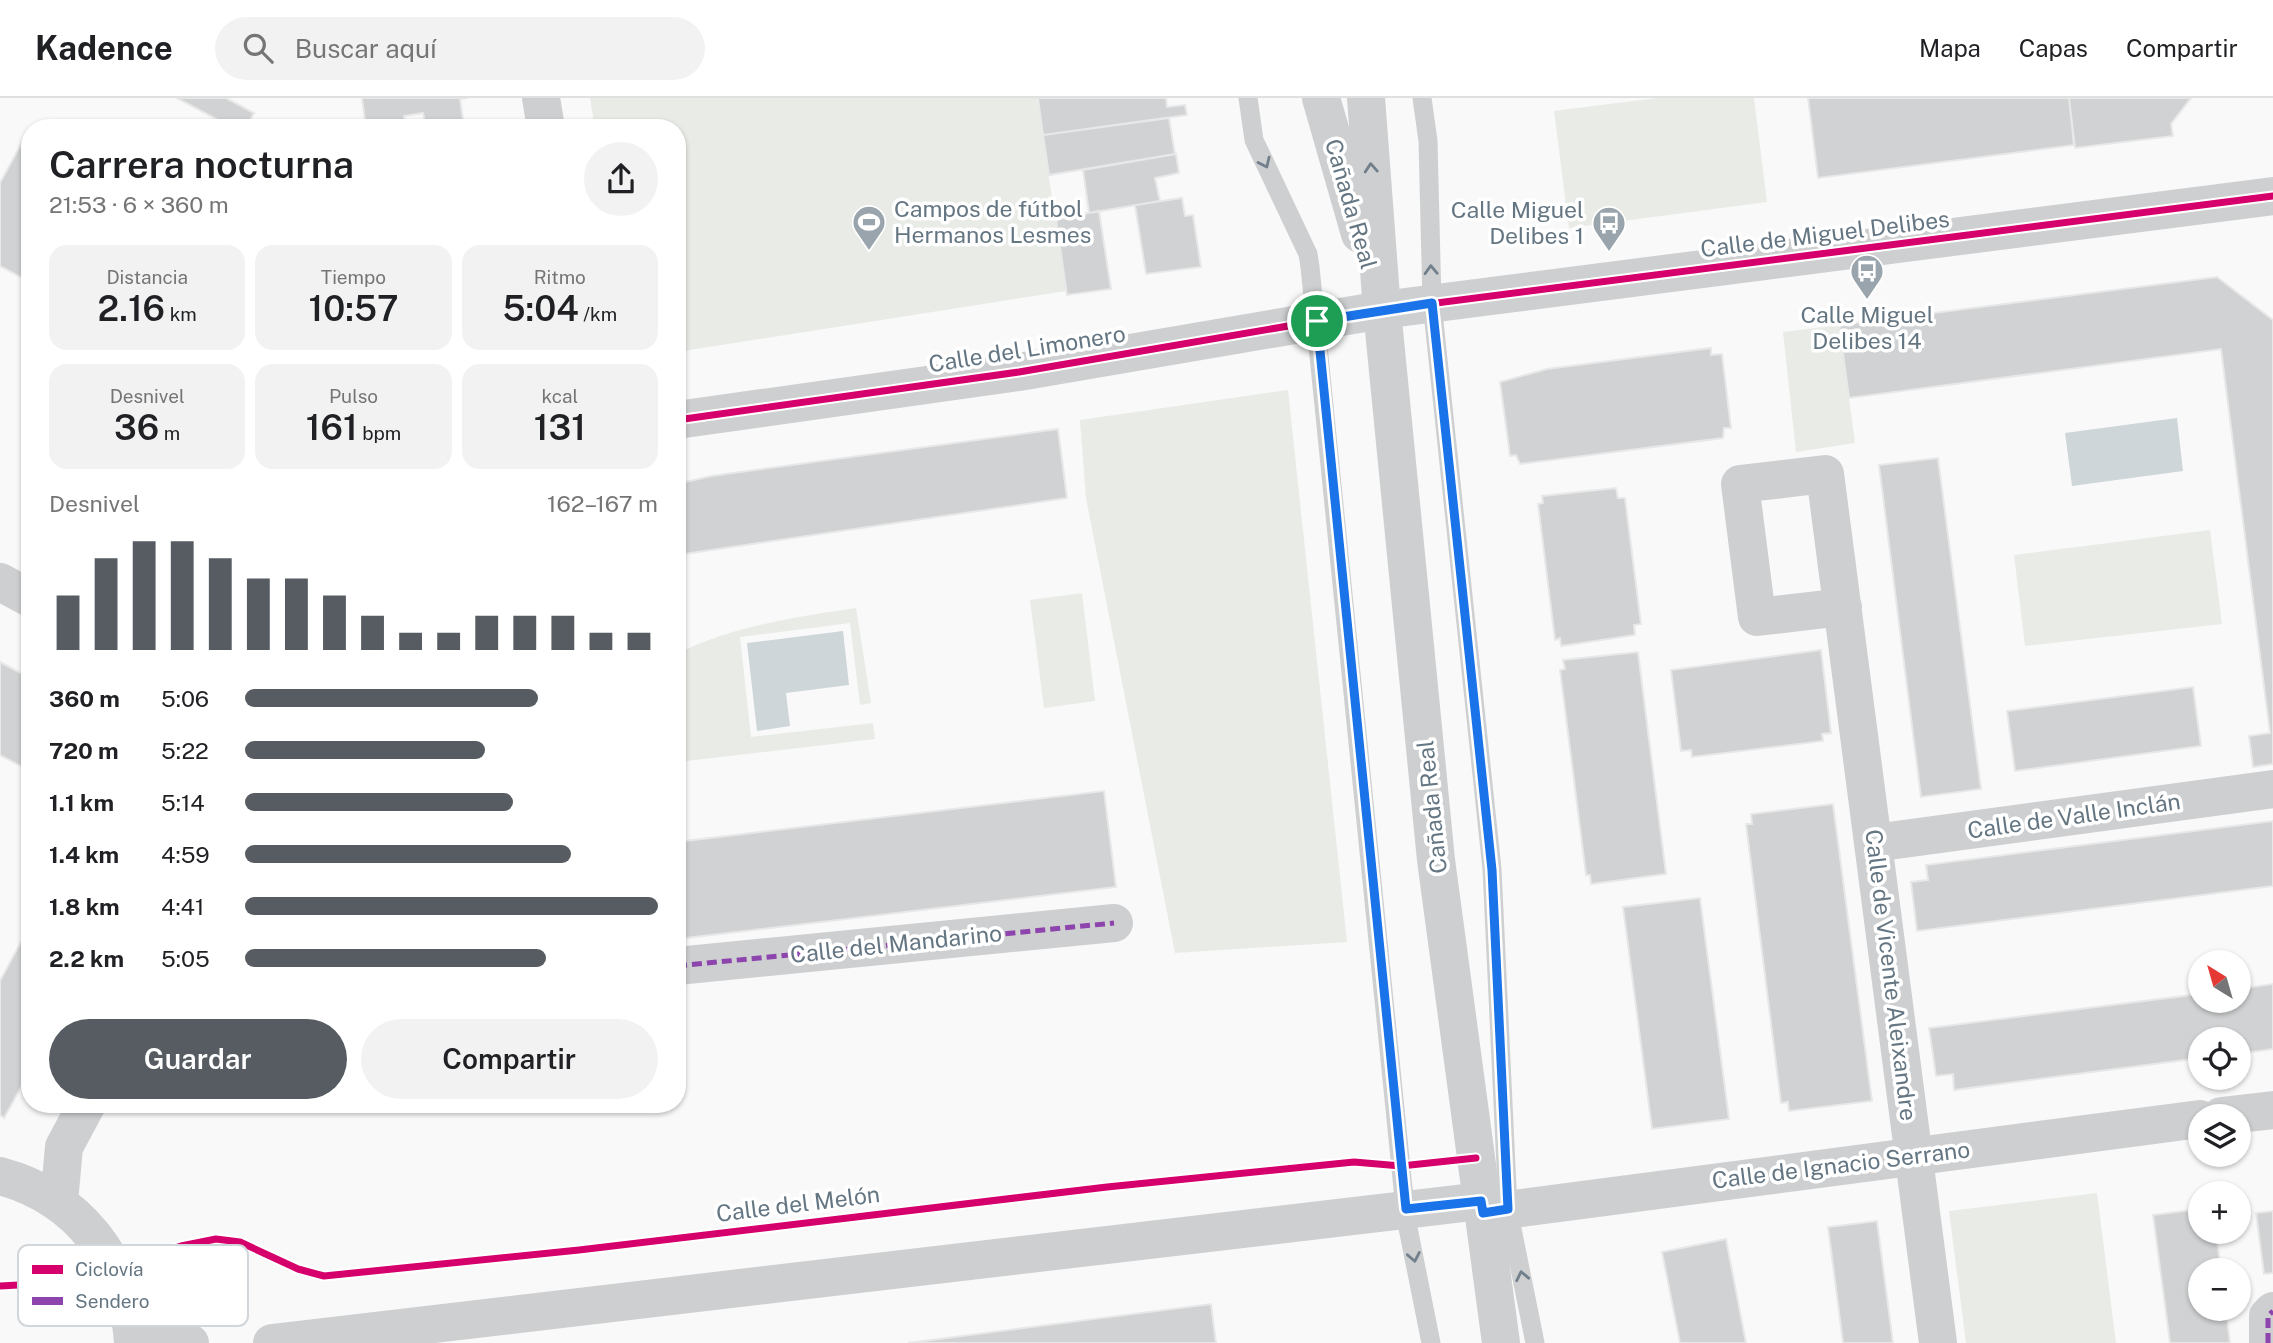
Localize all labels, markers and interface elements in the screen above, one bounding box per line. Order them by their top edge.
search box [215,17,705,80]
text: Kadence [35,29,173,67]
icon: search [239,29,277,67]
text: Buscar aquí [295,33,437,64]
text: Mapa [1919,34,1981,62]
text: Capas [2019,34,2088,62]
text: Compartir [2126,34,2238,62]
street label: Cañada Real [1320,136,1383,272]
text: Carrera nocturna [49,142,354,187]
button: share [584,142,658,216]
one-way arrow [1257,156,1271,168]
one-way arrow [1364,162,1379,173]
text: 21:53 · 6 × 360 m [49,191,229,218]
place label: Campos de fútbol Hermanos Lesmes [894,195,1091,248]
place label: Calle Miguel Delibes 1 [1451,196,1584,249]
sports icon: Campos de fútbol Hermanos Lesmes [850,203,888,252]
bus stop icon: Calle Miguel Delibes 1 [1590,204,1628,253]
street label: Calle de Miguel Delibes [1699,205,1951,262]
bus stop icon: Calle Miguel Delibes 14 [1848,252,1886,301]
one-way arrow [1424,264,1439,275]
text: Distancia [106,266,188,288]
text: Tiempo [321,266,386,288]
text: Ritmo [534,266,586,288]
text: 2.16 [98,288,165,329]
text: 10:57 [308,288,398,329]
text: 5:04 [502,288,579,329]
pin [1287,291,1347,351]
place label: Calle Miguel Delibes 14 [1800,301,1934,354]
icon: arrive [1298,302,1336,340]
text: km [165,303,197,325]
text: /km [579,303,617,325]
street label: Calle del Limonero [927,320,1127,377]
text: Desnivel [110,385,185,407]
text: Pulso [329,385,378,407]
text: kcal [541,385,578,407]
text: 36 [114,407,159,448]
text: 161 [306,407,358,448]
text: 131 [534,407,586,448]
text: m [159,422,180,444]
text: bpm [358,422,401,444]
text: Desnivel [49,490,140,517]
text: 162–167 m [547,490,658,517]
text: 360 m [49,685,120,712]
text: 5:06 [161,685,209,712]
text: 720 m [49,737,119,764]
text: 5:22 [161,737,209,764]
street label: Cañada Real [1411,739,1452,875]
street label: Calle de Valle Inclán [1966,787,2182,844]
text: 1.1 km [49,789,114,816]
text: 5:14 [161,789,205,816]
street label: Calle de Vicente Aleixandre [1860,828,1923,1122]
text: 1.4 km [49,841,119,868]
text: 4:59 [161,841,210,868]
text: 1.8 km [49,893,120,920]
text: 4:41 [161,893,204,920]
street label: Calle del Mandarino [789,919,1003,968]
text: 2.2 km [49,945,124,972]
text: 5:05 [161,945,210,972]
north arrow [2188,950,2250,1013]
map controls [2188,950,2251,1321]
button: Guardar [49,1019,347,1099]
button: Compartir [361,1019,658,1099]
button: locate [2188,1027,2251,1090]
button: layers [2188,1104,2251,1167]
street label: Calle de Ignacio Serrano [1710,1135,1972,1194]
street label: Calle del Melón [715,1180,881,1227]
button: + [2188,1181,2251,1244]
legend [18,1245,248,1326]
one-way arrow [1406,1251,1421,1263]
text: Ciclovía [75,1258,144,1280]
button: − [2188,1258,2251,1321]
one-way arrow [1515,1270,1530,1282]
text: Sendero [75,1290,150,1312]

